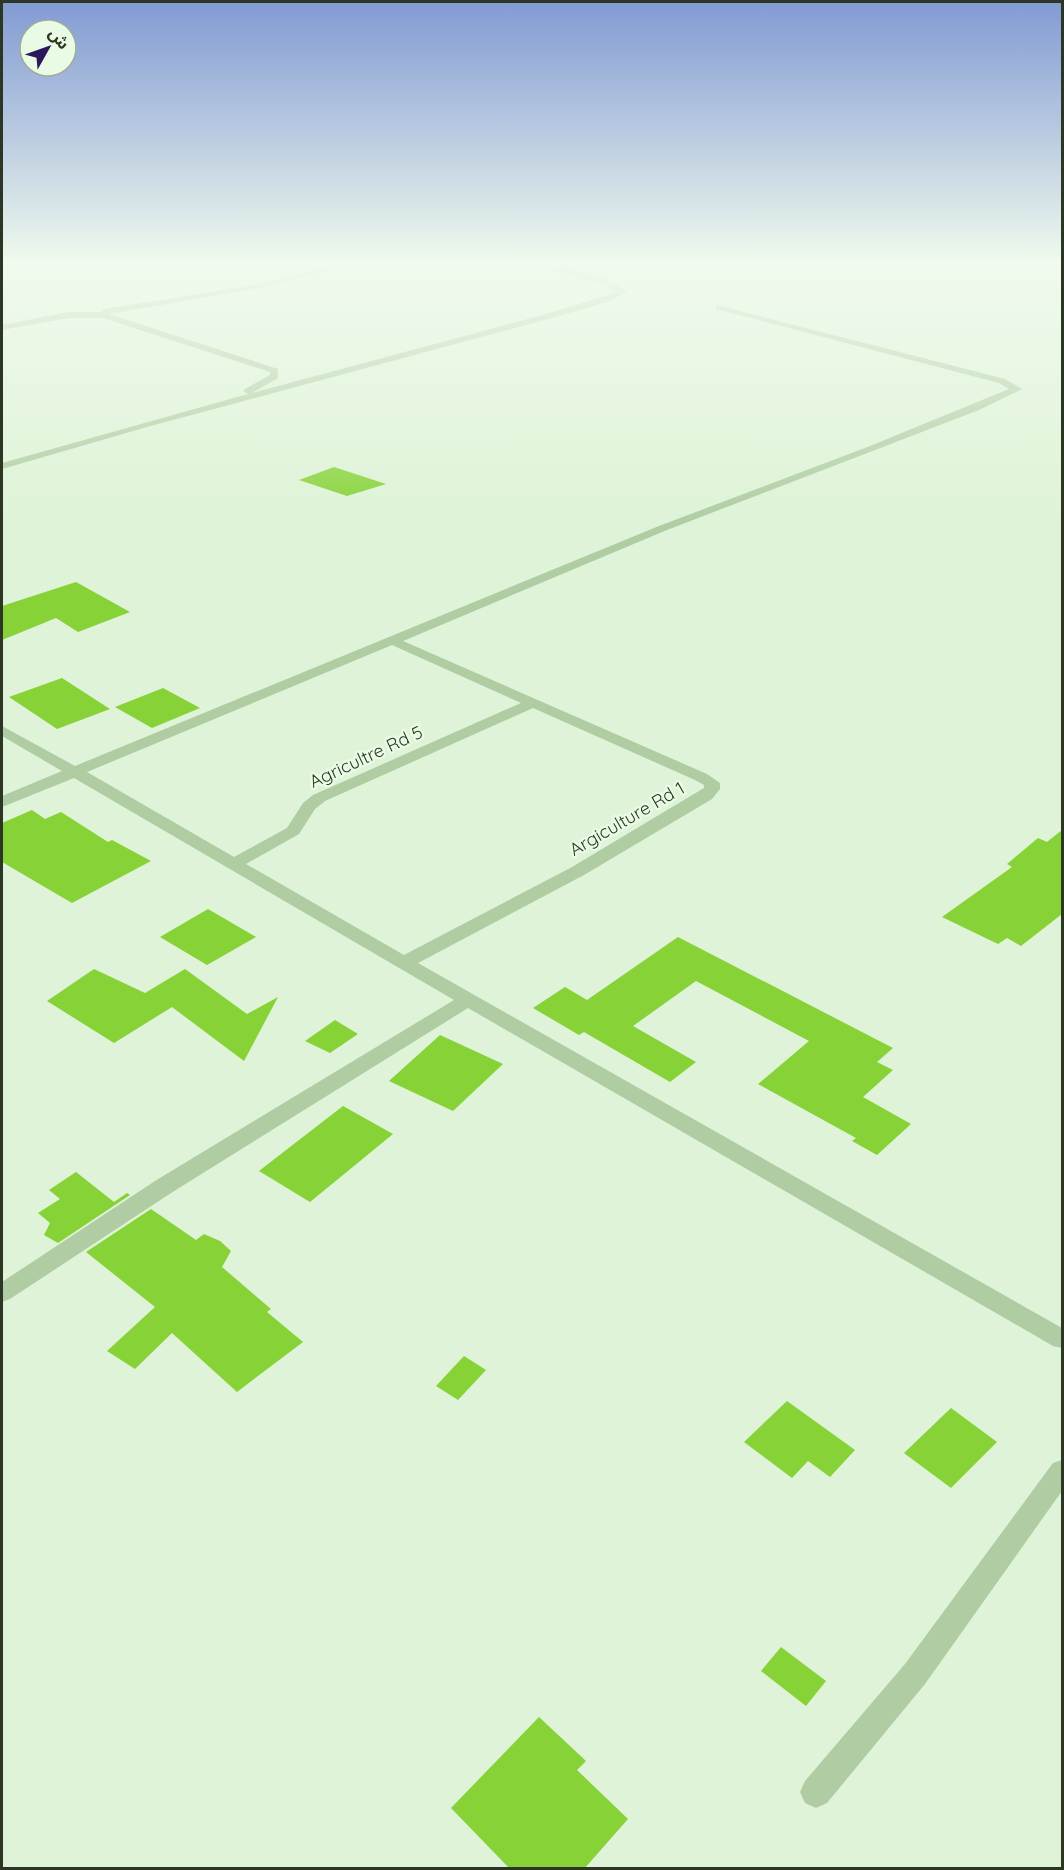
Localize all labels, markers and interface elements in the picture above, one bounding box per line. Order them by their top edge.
north arrow [18,18,78,78]
text: ش [45,24,74,53]
street label: Agricultre Rd 5 [305,720,426,793]
street label: Argiculture Rd 1 [565,776,689,861]

